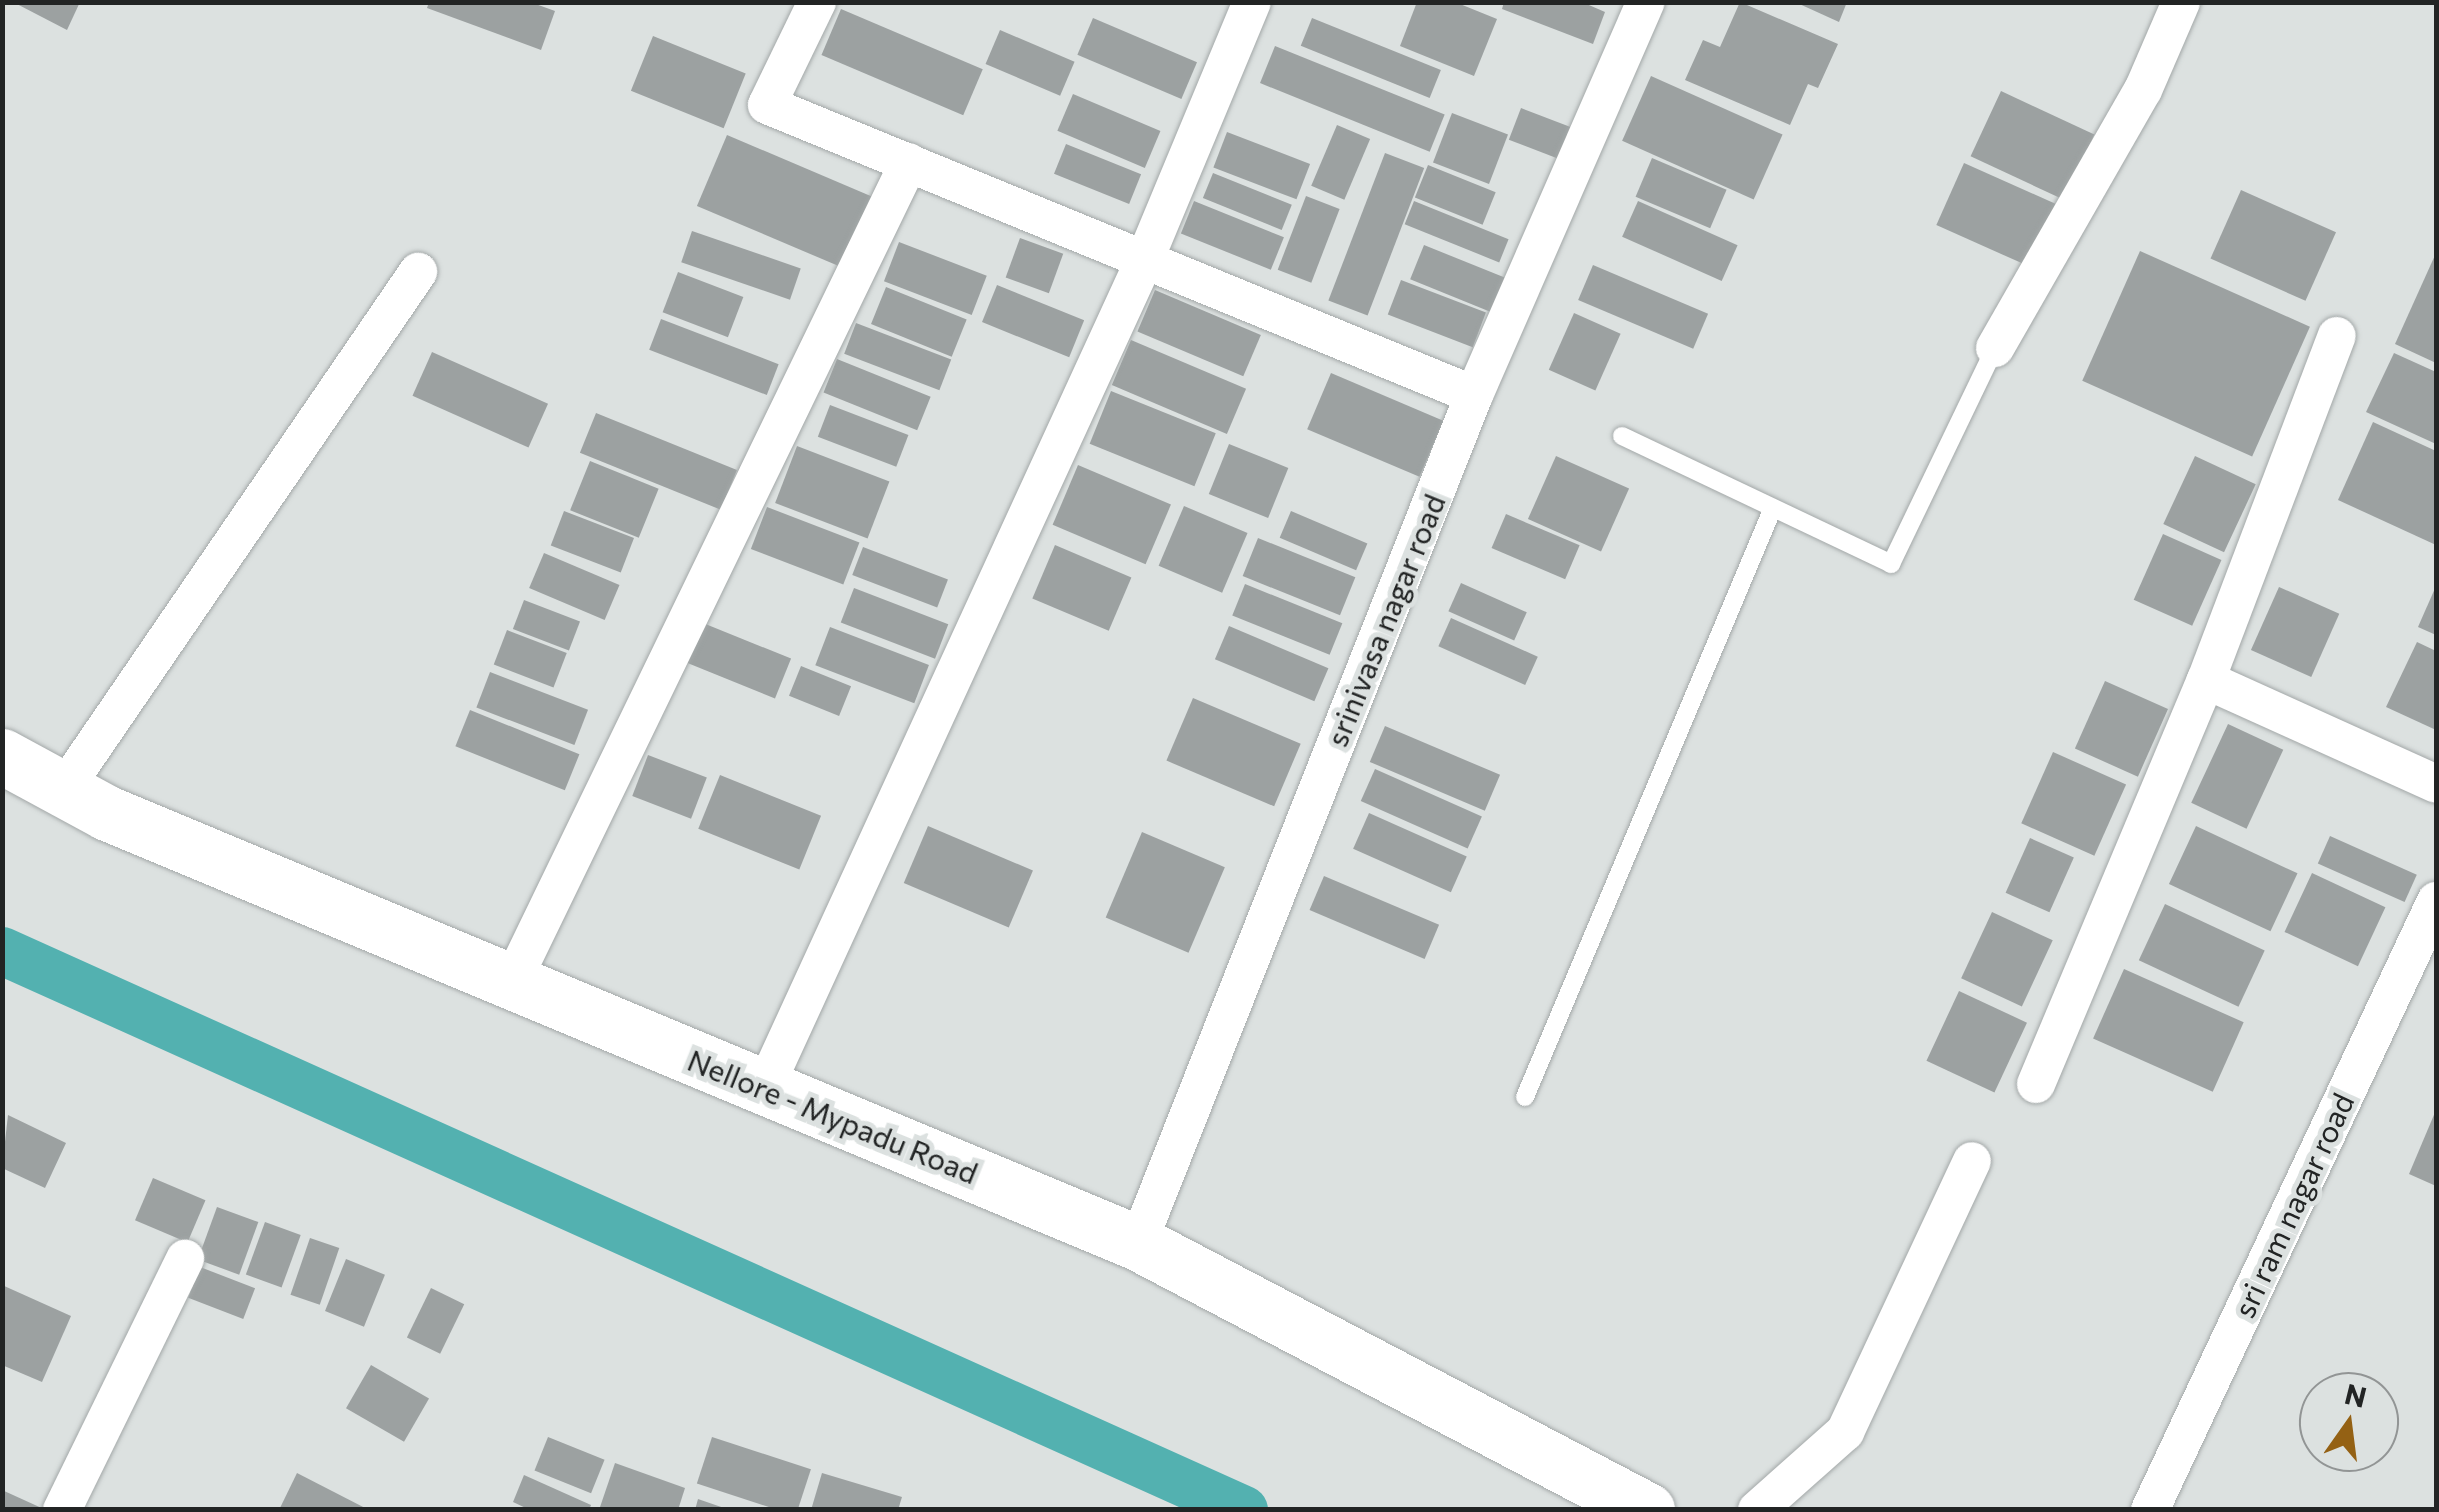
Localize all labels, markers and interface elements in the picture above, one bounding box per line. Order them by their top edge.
street label: srinivasa nagar road [1318,489,1452,751]
street label: Nellore - Mypadu Road [683,1041,983,1191]
street label: sri ram nagar road [2225,1087,2361,1323]
north arrow [2299,1372,2399,1472]
text: N [2341,1376,2370,1414]

